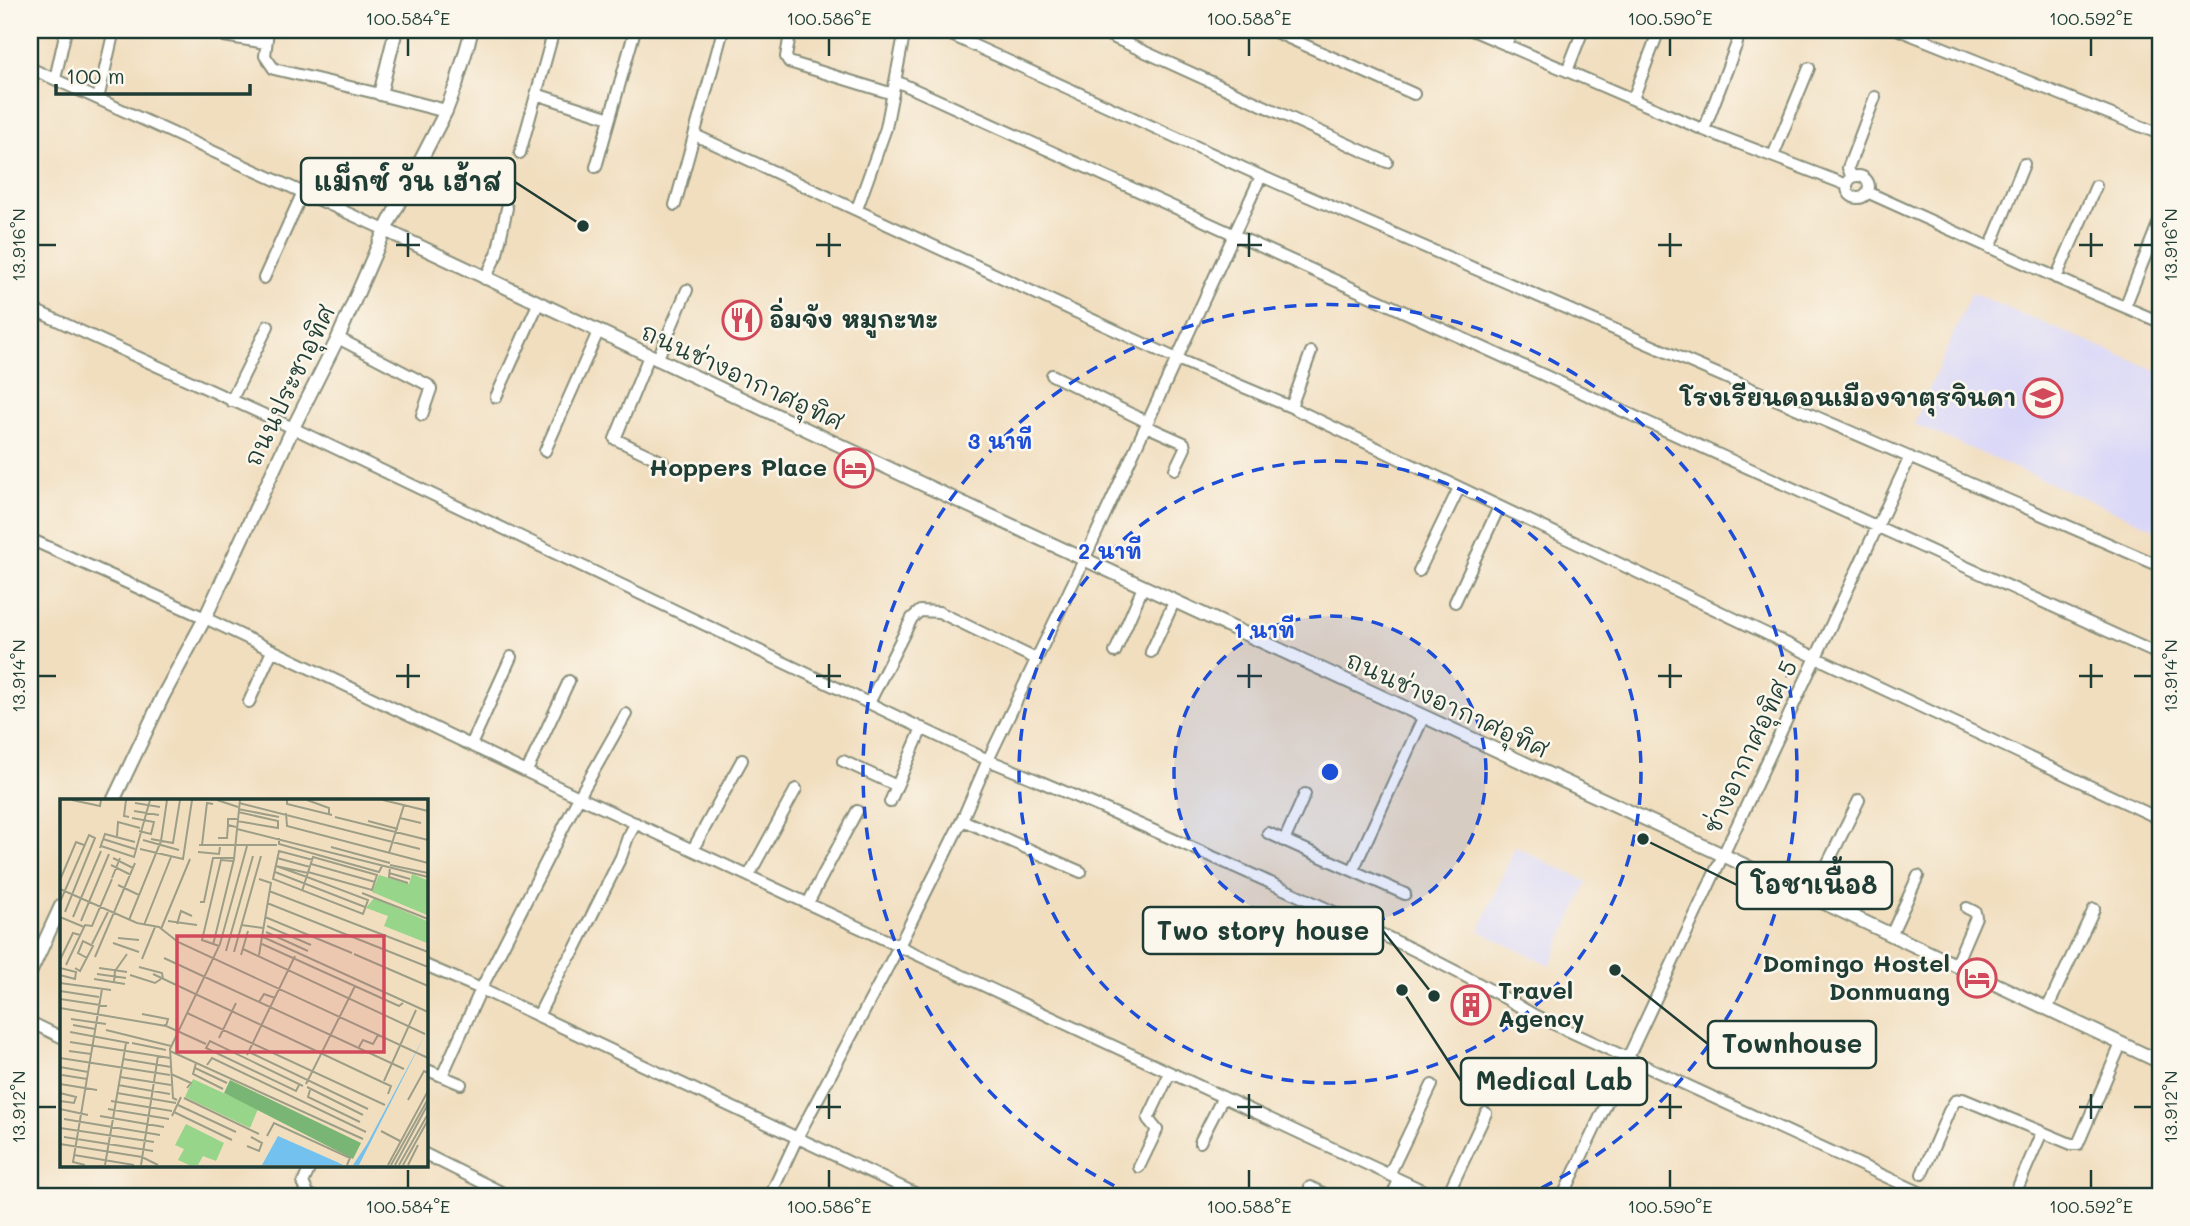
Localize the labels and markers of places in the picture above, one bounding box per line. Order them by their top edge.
callout: แม็กซ์ วัน เฮ้าส [301,158,515,205]
place label: อิ่มจัง หมูกะทะ [769,297,938,338]
restaurant icon: อิ่มจัง หมูกะทะ [721,299,763,341]
school or university icon: โรงเรียนดอนเมืองจาตุรจินดา [2022,377,2064,419]
place label: โรงเรียนดอนเมืองจาตุรจินดา [1678,381,2016,417]
hotel icon: Hoppers Place [833,447,875,489]
place label: Hoppers Place [649,451,827,482]
centre of rings [1318,760,1342,784]
callout: โอชาเนื้อ8 [1737,862,1892,909]
callout: Two story house [1143,907,1383,954]
place label: Domingo Hostel Donmuang [1762,947,1950,1006]
hotel icon: Domingo Hostel Donmuang [1956,957,1998,999]
place label: Travel Agency [1498,974,1584,1033]
building icon: Travel Agency [1450,984,1492,1026]
callout: Townhouse [1708,1021,1876,1068]
callout: Medical Lab [1461,1058,1647,1105]

